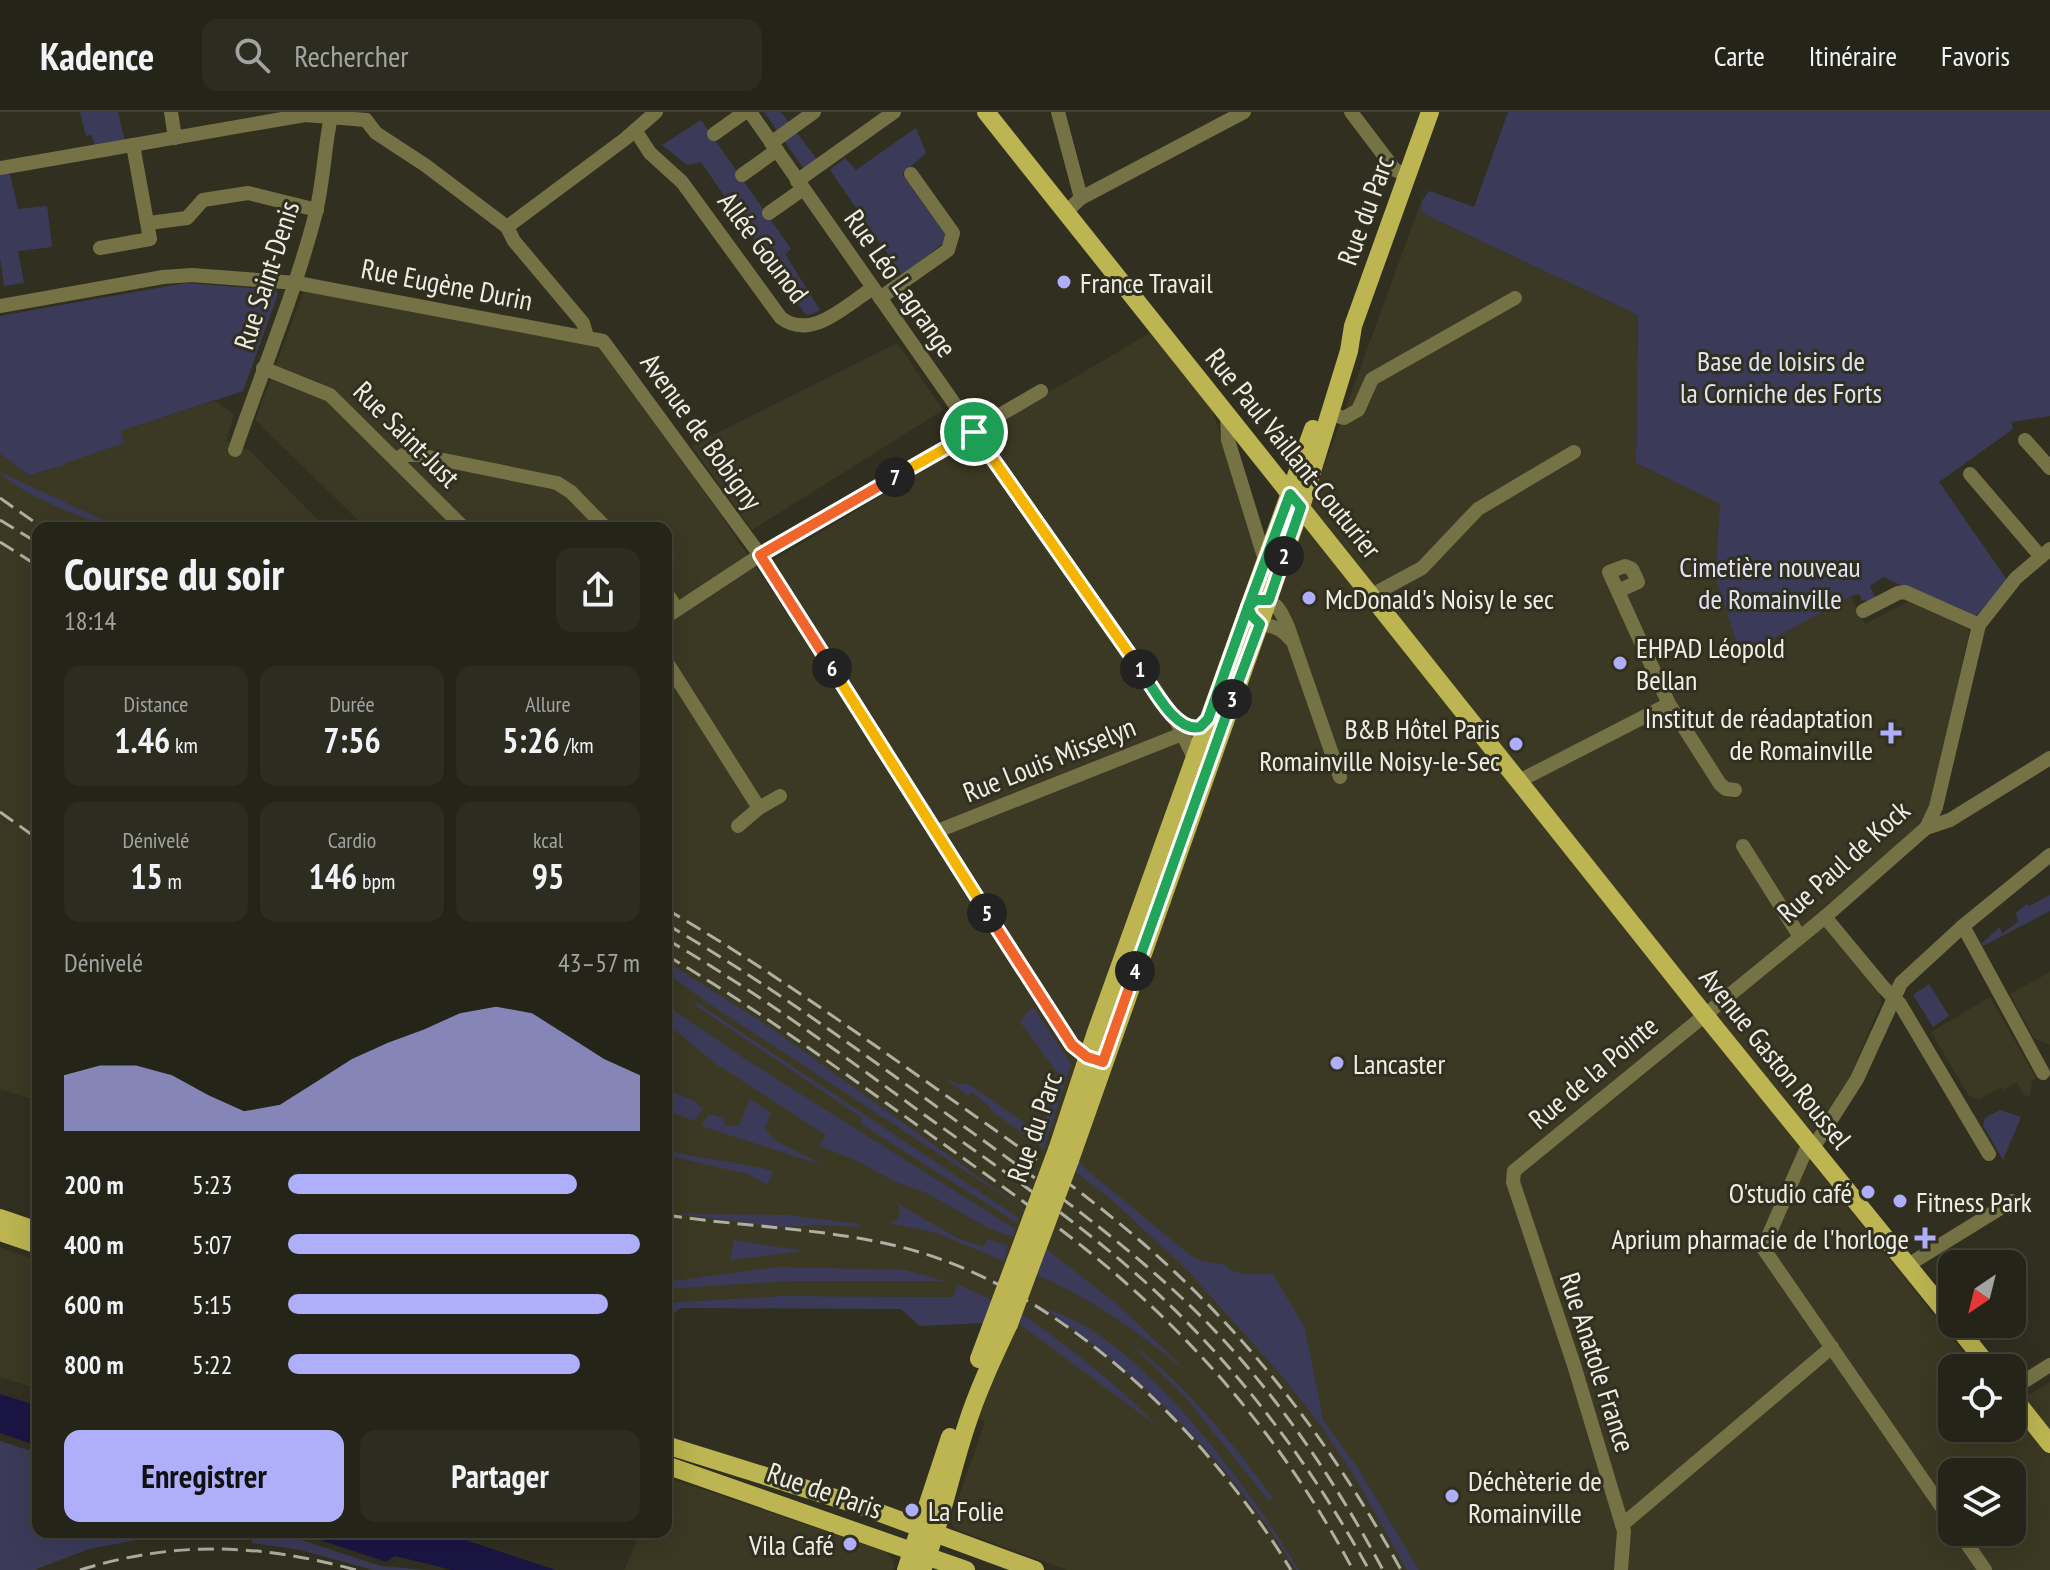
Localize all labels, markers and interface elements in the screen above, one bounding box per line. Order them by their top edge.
search box [202,19,762,91]
text: Kadence [40,31,154,80]
icon: search [230,33,274,77]
text: Rechercher [294,36,409,75]
text: Carte [1714,37,1765,74]
text: Itinéraire [1809,37,1897,74]
text: Favoris [1941,37,2010,74]
street label: Rue du Parc [1328,150,1402,270]
street label: Allée Gounod [710,184,818,310]
street label: Rue Saint-Denis [225,196,307,354]
street label: Rue Léo Lagrange [836,202,966,364]
street label: Rue Eugène Durin [358,249,536,319]
place label: France Travail [1080,264,1213,301]
marker: France Travail [1055,273,1073,291]
street label: Rue Paul Vaillant-Couturier [1198,340,1390,566]
park label: Base de loisirs de la Corniche des Forts [1680,342,1882,411]
street label: Avenue de Bobigny [633,345,772,517]
street label: Rue Saint-Just [346,373,468,495]
pin [940,398,1008,466]
icon: arrive [952,410,996,454]
pin: 7 [875,457,915,497]
text: 7 [890,463,900,491]
pin: 2 [1264,536,1304,576]
text: 2 [1279,542,1289,570]
text: Course du soir [64,545,284,602]
button: share [556,548,640,632]
park label: Cimetière nouveau de Romainville [1679,548,1861,617]
place label: McDonald's Noisy le sec [1325,580,1554,617]
marker: McDonald's Noisy le sec [1300,589,1318,607]
text: 18:14 [64,604,116,637]
place label: EHPAD Léopold Bellan [1636,629,1785,698]
pin: 6 [812,648,852,688]
pin: 1 [1120,649,1160,689]
text: 6 [827,654,837,682]
marker: EHPAD Léopold Bellan [1611,654,1629,672]
text: 1 [1135,655,1145,683]
pin: 3 [1212,679,1252,719]
text: 3 [1227,685,1237,713]
text: Distance [124,690,188,718]
text: Durée [329,690,375,718]
text: Allure [525,690,571,718]
place label: Institut de réadaptation de Romainville [1645,699,1873,768]
street label: Rue Louis Misselyn [957,708,1141,810]
place label: B&B Hôtel Paris Romainville Noisy-le-Sec [1259,710,1500,779]
text: 1.46 [114,718,170,762]
text: 7:56 [323,718,381,762]
text: 5:26 [502,718,560,762]
marker: Institut de réadaptation de Romainville [1880,722,1902,744]
text: km [170,731,198,759]
text: /km [560,731,594,759]
marker: B&B Hôtel Paris Romainville Noisy-le-Sec [1507,735,1525,753]
street label: Rue Paul de Kock [1769,792,1917,930]
text: Dénivelé [123,826,189,854]
text: Cardio [328,826,376,854]
text: kcal [533,826,563,854]
text: 15 [130,854,163,898]
text: 146 [309,854,357,898]
text: 95 [532,854,564,898]
text: m [163,867,182,895]
text: bpm [357,867,395,895]
pin: 5 [967,893,1007,933]
text: 5 [982,899,992,927]
text: Dénivelé [64,946,143,979]
text: 43–57 m [558,946,640,979]
pin: 4 [1115,951,1155,991]
text: 4 [1130,957,1140,985]
street label: Avenue Gaston Roussel [1692,960,1861,1157]
street label: Rue de la Pointe [1521,1007,1665,1137]
place label: Lancaster [1353,1045,1445,1082]
marker: Lancaster [1328,1054,1346,1072]
street label: Rue du Parc [998,1067,1070,1187]
text: 200 m [64,1168,124,1201]
text: 5:23 [192,1168,232,1201]
place label: O'studio café [1729,1174,1852,1211]
marker: O'studio café [1859,1183,1877,1201]
place label: Fitness Park [1916,1183,2032,1220]
marker: Fitness Park [1891,1192,1909,1210]
place label: Aprium pharmacie de l'horloge [1612,1220,1909,1257]
text: 400 m [64,1228,124,1261]
text: 5:07 [192,1228,232,1261]
marker: Aprium pharmacie de l'horloge [1916,1229,1934,1247]
north arrow [1938,1250,2026,1338]
map controls [1938,1250,2026,1546]
street label: Rue Anatole France [1552,1268,1644,1456]
text: 600 m [64,1288,124,1321]
text: 5:15 [192,1288,232,1321]
text: 800 m [64,1348,124,1381]
text: 5:22 [192,1348,232,1381]
button: locate [1938,1354,2026,1442]
button: Enregistrer [64,1430,344,1522]
button: Partager [360,1430,640,1522]
street label: Rue de Paris [763,1453,887,1527]
button: layers [1938,1458,2026,1546]
place label: Déchèterie de Romainville [1468,1462,1602,1531]
marker: Déchèterie de Romainville [1443,1487,1461,1505]
place label: La Folie [928,1492,1004,1529]
marker: La Folie [903,1501,921,1519]
place label: Vila Café [748,1526,834,1563]
marker: Vila Café [841,1535,859,1553]

